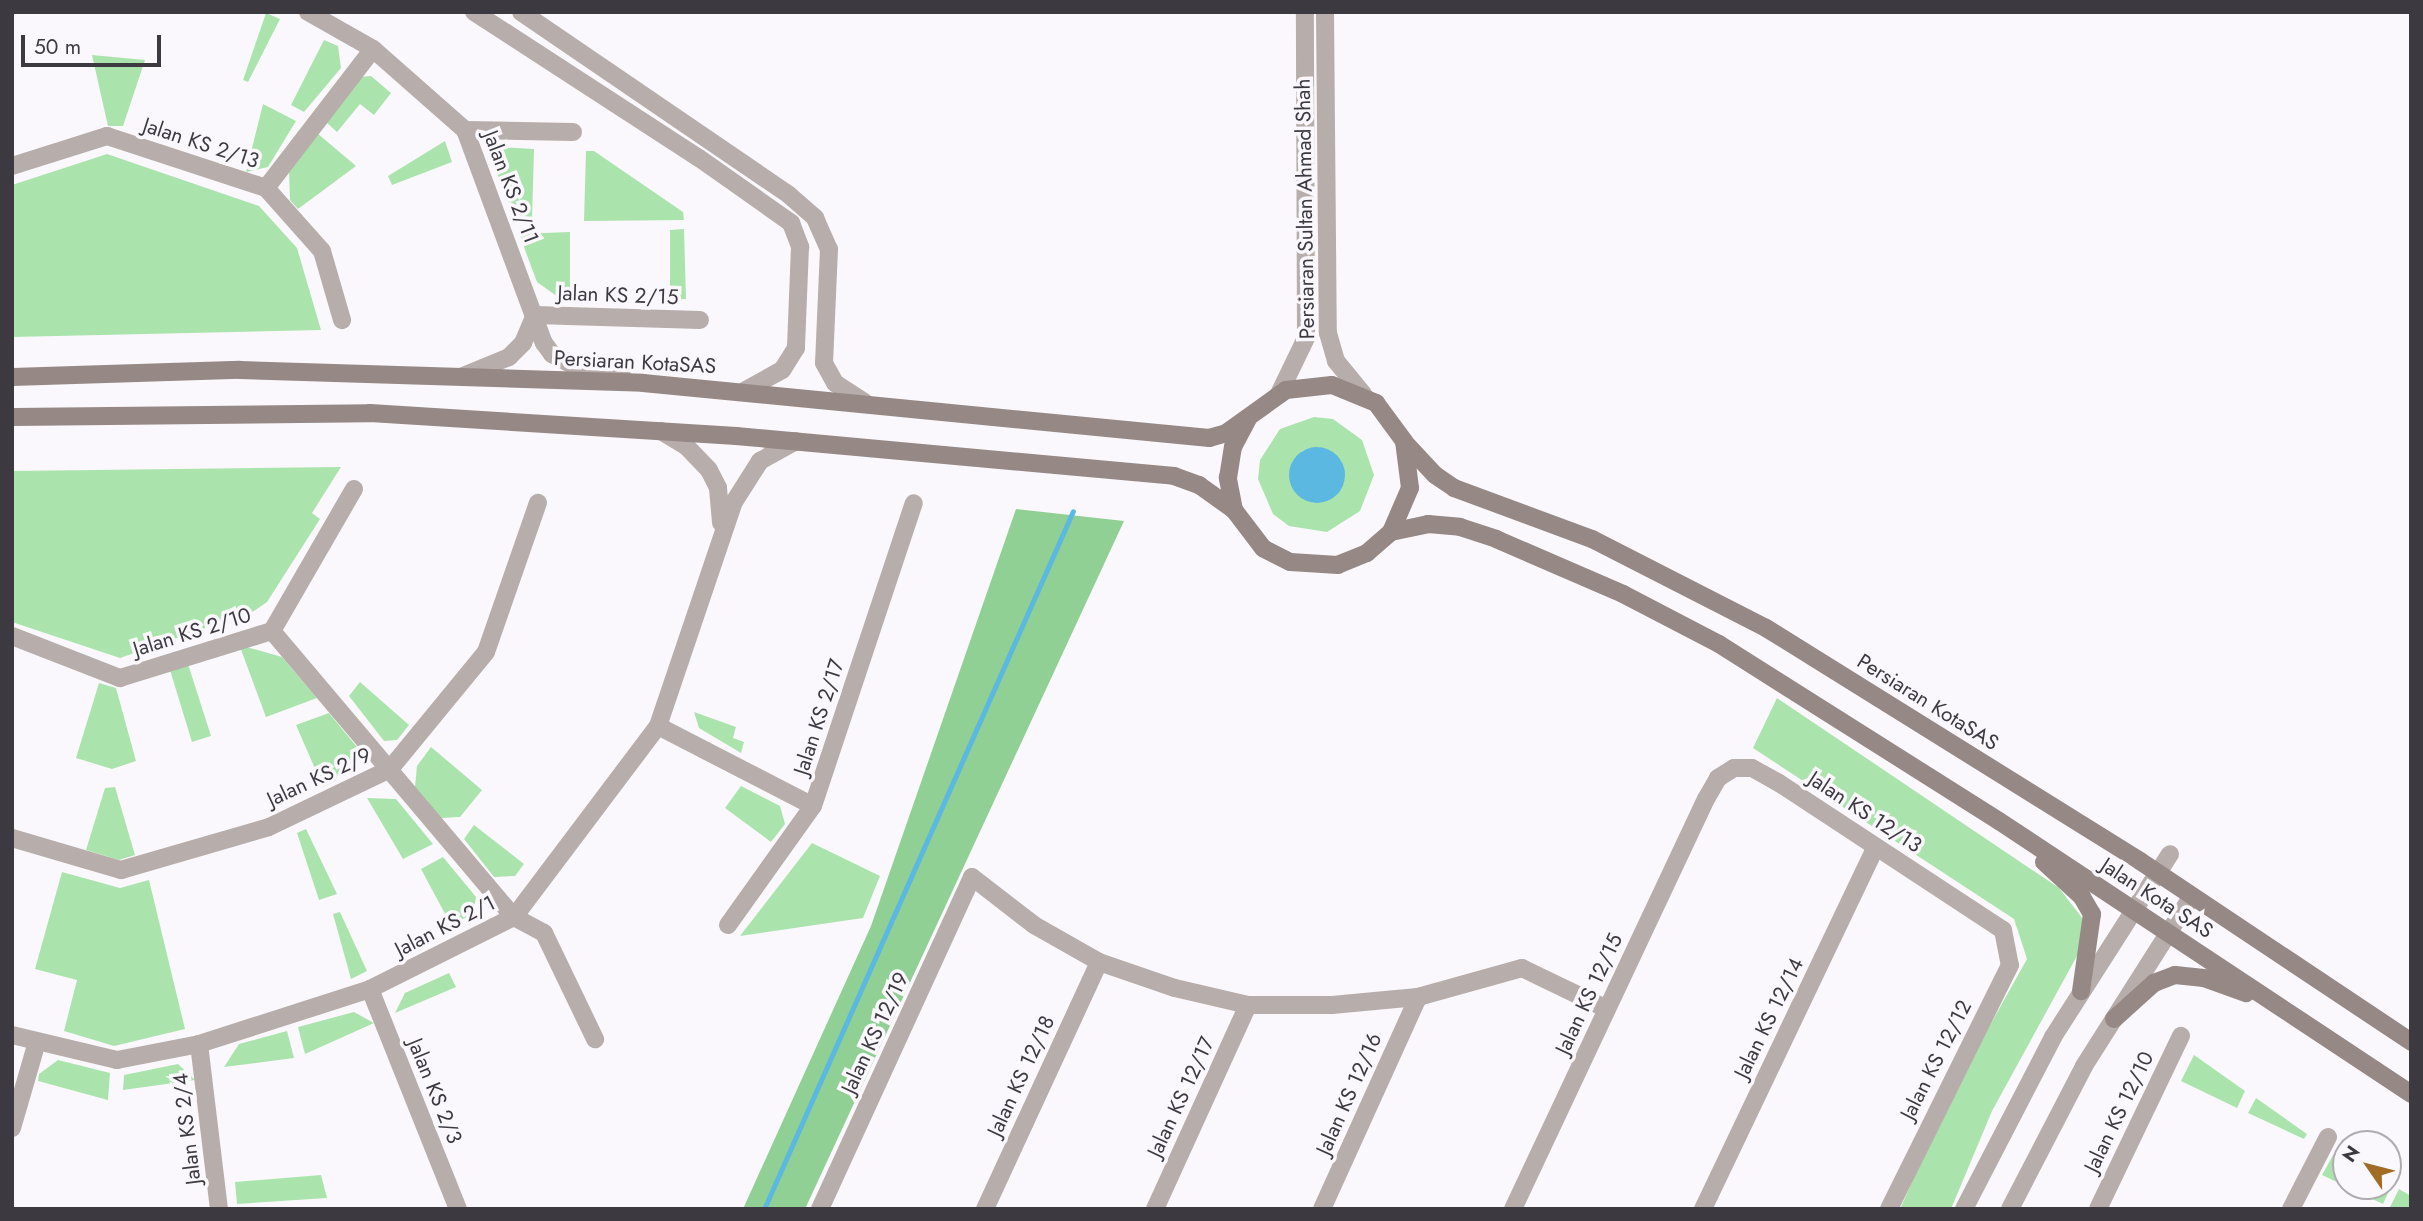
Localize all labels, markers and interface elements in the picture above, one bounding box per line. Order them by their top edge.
scale bar [24,21,164,65]
text: 50 m [34,32,81,62]
street label: Persiaran Sultan Ahmad Shah [1290,78,1320,340]
street label: Jalan KS 2/13 [140,112,262,174]
street label: Jalan KS 2/11 [478,127,544,247]
street label: Jalan KS 2/15 [557,280,679,310]
street label: Persiaran KotaSAS [553,345,717,379]
street label: Jalan KS 2/10 [130,602,254,662]
street label: Persiaran KotaSAS [1853,648,2003,756]
street label: Jalan KS 2/17 [788,656,850,778]
street label: Jalan KS 2/9 [263,742,375,812]
street label: Jalan KS 12/13 [1804,766,1926,858]
street label: Jalan Kota SAS [2096,852,2218,944]
street label: Jalan KS 2/1 [391,890,499,962]
street label: Jalan KS 12/15 [1550,930,1628,1058]
street label: Jalan KS 12/14 [1729,954,1809,1082]
street label: Jalan KS 12/19 [836,968,914,1098]
street label: Jalan KS 12/12 [1895,996,1977,1124]
street label: Jalan KS 12/18 [982,1012,1060,1140]
street label: Jalan KS 12/16 [1311,1029,1387,1159]
street label: Jalan KS 12/17 [1142,1033,1220,1161]
street label: Jalan KS 2/3 [402,1035,468,1147]
street label: Jalan KS 12/10 [2079,1047,2159,1177]
street label: Jalan KS 2/4 [168,1072,206,1186]
north arrow [2332,1130,2402,1200]
text: N [2336,1140,2366,1168]

